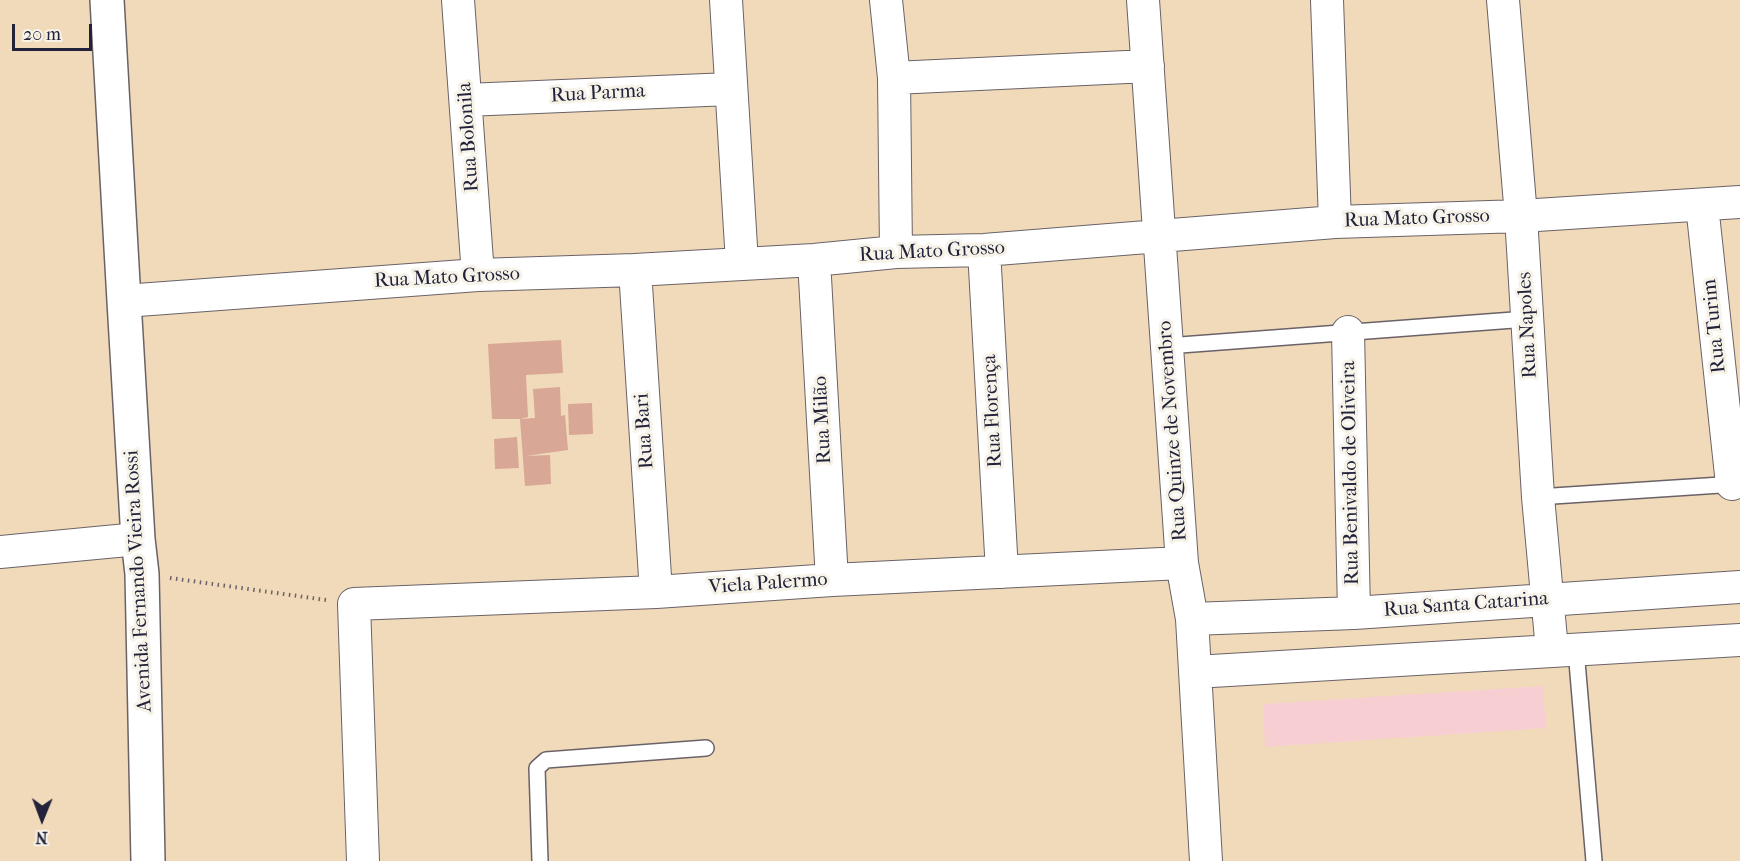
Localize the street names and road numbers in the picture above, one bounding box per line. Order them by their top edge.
street label: Rua Parma [550,80,646,108]
street label: Rua Bolonila [453,81,485,193]
street label: Rua Mato Grosso [1344,204,1490,234]
street label: Rua Mato Grosso [859,236,1005,268]
street label: Rua Mato Grosso [374,262,520,294]
street label: Rua Napoles [1513,271,1543,379]
street label: Rua Turim [1698,278,1732,374]
street label: Rua Quinze de Novembro [1153,320,1193,542]
street label: Rua Florença [978,354,1008,468]
street label: Rua Benivaldo de Oliveira [1337,361,1365,585]
street label: Rua Milão [809,375,837,465]
street label: Rua Bari [630,392,660,470]
street label: Avenida Fernando Vieira Rossi [120,449,158,713]
street label: Viela Palermo [708,568,828,600]
street label: Rua Santa Catarina [1383,587,1549,623]

